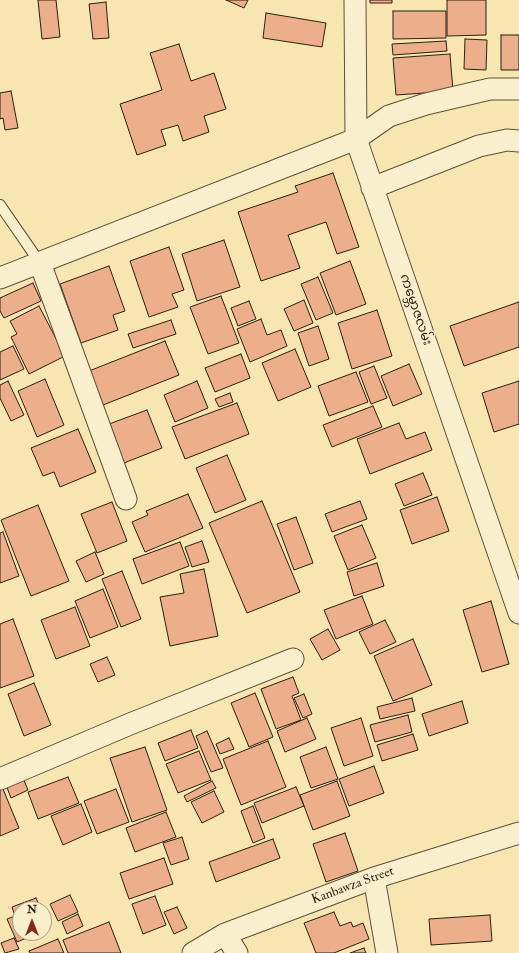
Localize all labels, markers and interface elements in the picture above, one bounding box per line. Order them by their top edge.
street label: ကမ္ဘောဇလမ်း [396,272,434,348]
street label: Kanbawza Street [310,864,396,908]
north arrow [12,901,52,941]
text: N [27,903,37,916]

